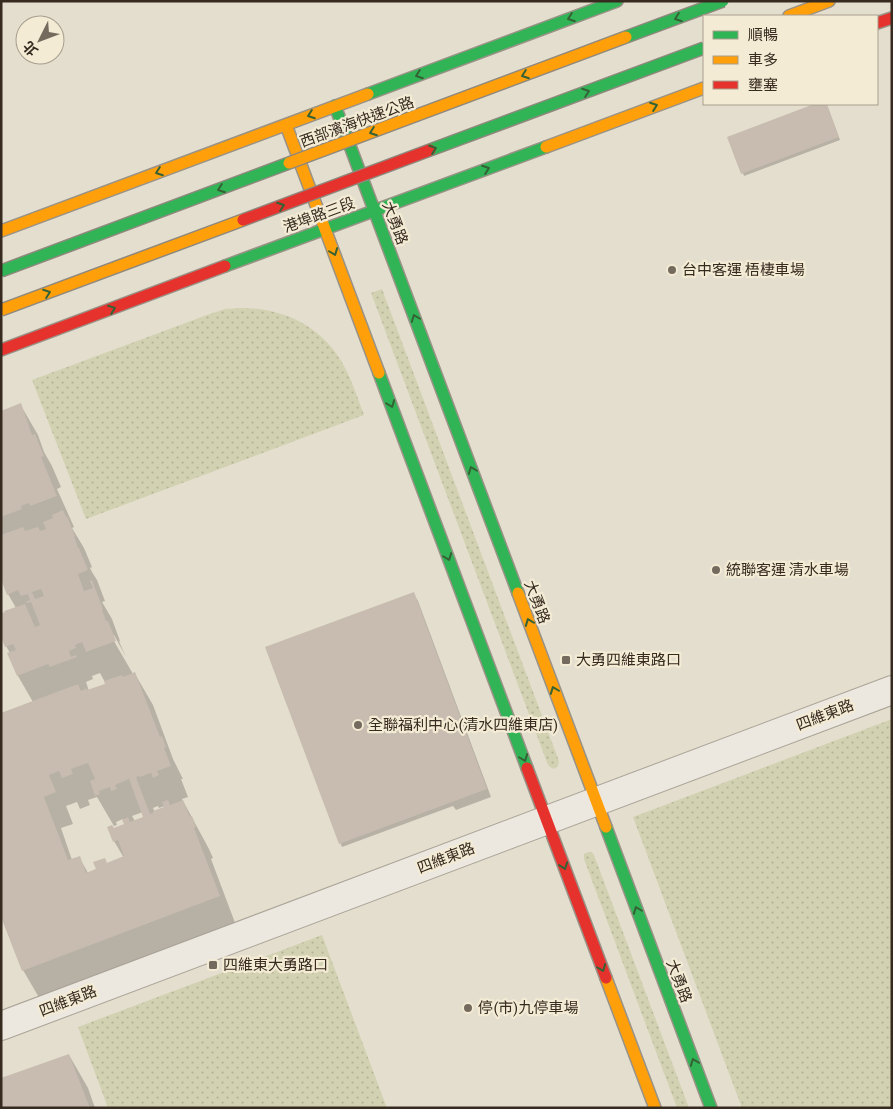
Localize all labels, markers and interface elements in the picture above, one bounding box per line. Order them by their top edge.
one-way arrow [567,12,576,22]
one-way arrow [674,12,682,22]
north arrow [15,15,65,65]
legend [703,15,878,105]
text: 順暢 [748,27,778,43]
text: 北 [20,38,41,59]
text: 車多 [748,52,778,68]
one-way arrow [415,69,424,79]
one-way arrow [521,69,530,79]
text: 壅塞 [748,77,778,93]
one-way arrow [581,88,589,98]
street label: 西部濱海快速公路 [298,93,416,150]
one-way arrow [650,102,658,112]
one-way arrow [307,109,316,120]
one-way arrow [369,126,378,136]
one-way arrow [429,145,437,155]
one-way arrow [481,165,490,175]
one-way arrow [155,166,164,176]
one-way arrow [217,183,226,193]
street label: 港埠路三段 [281,194,357,235]
street label: 大勇路 [379,199,411,247]
one-way arrow [276,202,285,212]
one-way arrow [328,247,338,256]
place label: 台中客運 梧棲車場 [682,262,805,278]
marker: 台中客運 梧棲車場 [666,264,678,276]
one-way arrow [42,289,51,299]
one-way arrow [108,305,116,315]
one-way arrow [411,314,421,323]
one-way arrow [385,400,395,408]
one-way arrow [468,466,478,475]
one-way arrow [442,552,452,560]
place label: 統聯客運 清水車場 [726,562,849,578]
marker: 統聯客運 清水車場 [710,564,722,576]
street label: 大勇路 [521,578,553,626]
one-way arrow [525,619,535,627]
place label: 大勇四維東路口 [576,652,681,668]
marker: 大勇四維東路口 [560,654,572,666]
one-way arrow [550,687,560,695]
street label: 四維東路 [794,697,856,733]
place label: 全聯福利中心(清水四維東店) [368,717,559,734]
marker: 全聯福利中心(清水四維東店) [352,719,364,731]
one-way arrow [517,753,528,762]
street label: 四維東路 [415,840,477,876]
one-way arrow [558,861,568,870]
one-way arrow [632,906,643,915]
place label: 四維東大勇路口 [223,957,328,973]
street label: 大勇路 [663,957,695,1005]
marker: 四維東大勇路口 [207,959,219,971]
one-way arrow [596,963,607,972]
street label: 四維東路 [37,983,99,1019]
place label: 停(市)九停車場 [478,1000,579,1017]
marker: 停(市)九停車場 [462,1002,474,1014]
one-way arrow [690,1058,700,1067]

